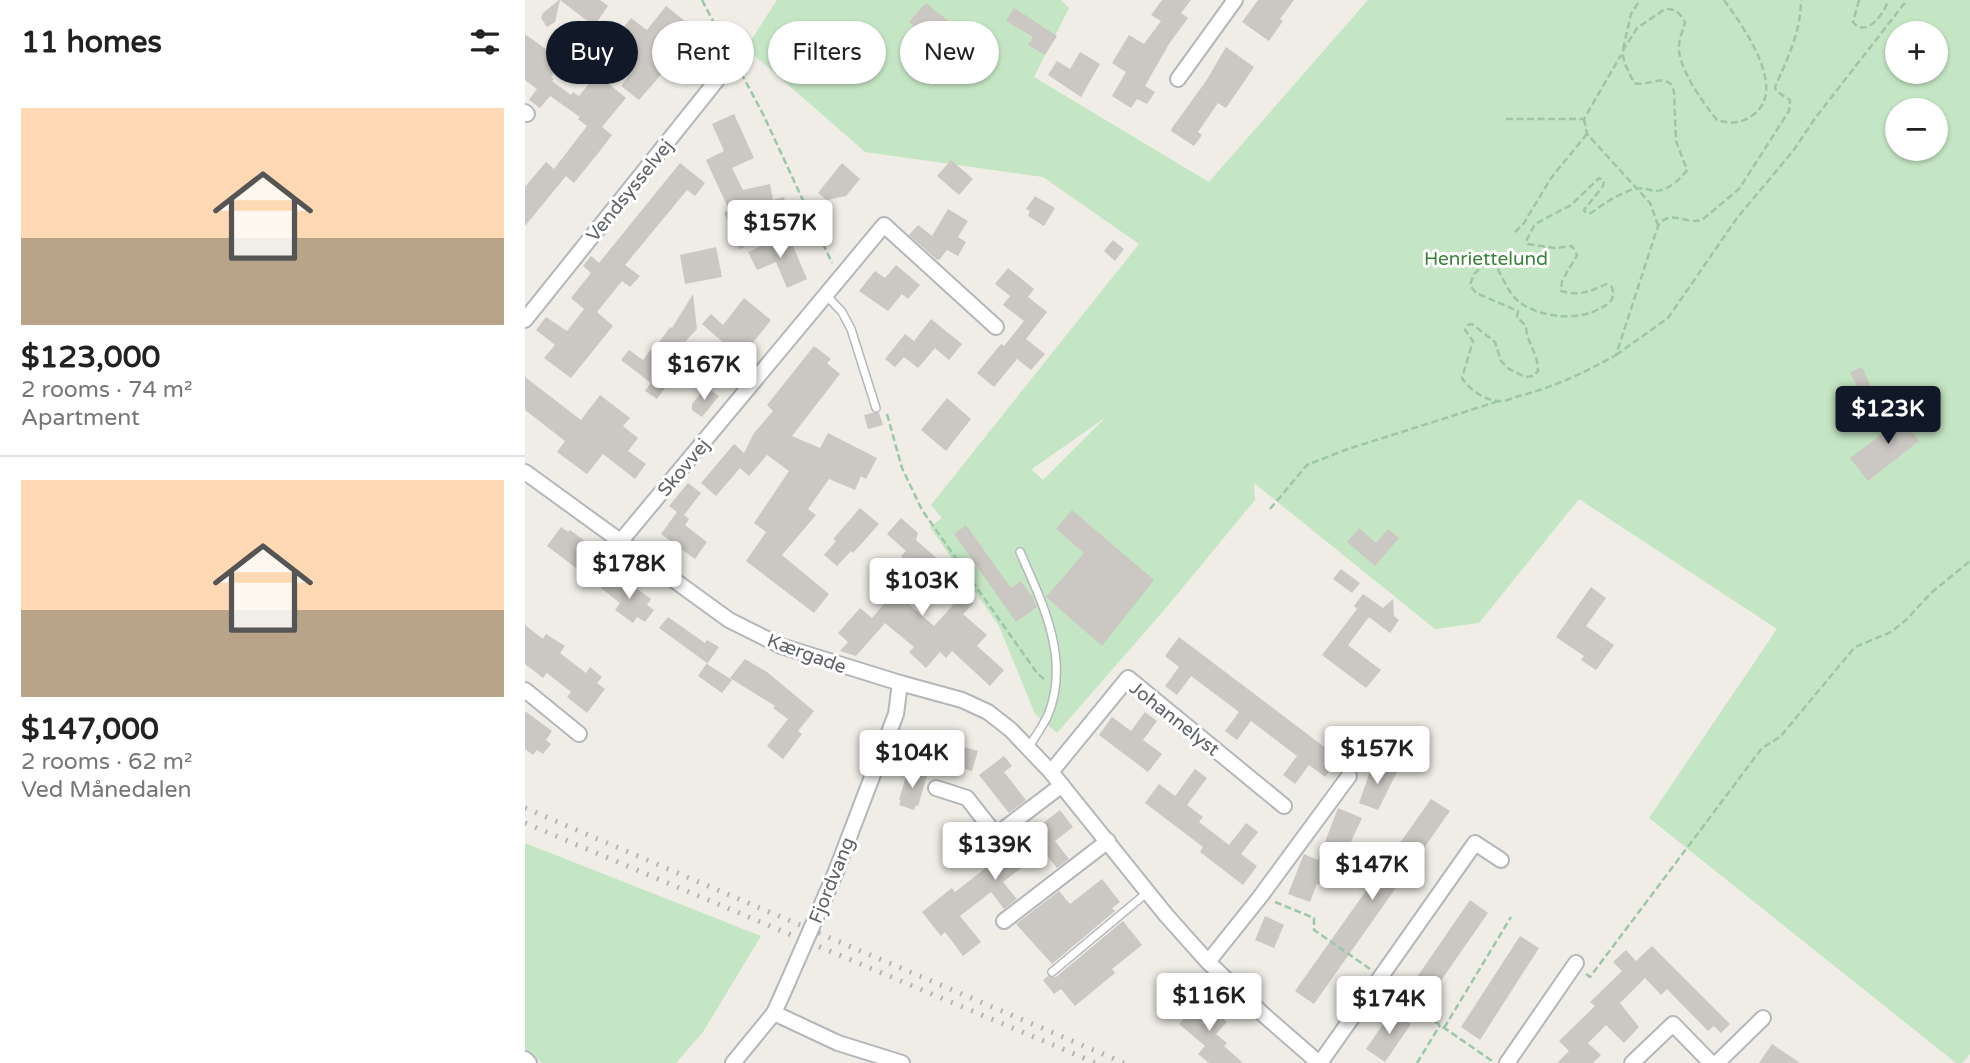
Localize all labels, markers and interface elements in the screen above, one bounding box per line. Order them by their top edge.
chip: Buy [546,21,638,84]
chip: Rent [652,21,754,84]
chip: Filters [768,21,886,84]
chip: New [900,21,999,84]
map controls [1885,21,1948,161]
button: + [1885,21,1948,84]
icon: filters [466,23,504,61]
text: 11 homes [21,24,162,61]
button: − [1885,98,1948,161]
street label: Vendsysselvej [582,135,678,246]
icon: home [200,153,326,279]
pin: $157K [731,201,829,260]
text: $157K [744,209,816,237]
park label: Henriettelund [1424,248,1548,270]
text: $123,000 [21,339,160,376]
pin: $167K [655,342,753,402]
text: $167K [668,351,740,379]
text: 2 rooms · 74 m² [21,376,192,404]
pin: $123K [1839,386,1937,446]
text: $123K [1852,395,1924,423]
text: Apartment [21,404,140,432]
street label: Skovvej [653,434,714,501]
icon: home [200,525,326,651]
pin: $178K [580,542,678,601]
text: $178K [593,550,665,578]
pin: $103K [873,558,971,618]
text: $103K [886,567,958,595]
street label: Kærgade [764,630,849,678]
street label: Johannelyst [1125,677,1224,761]
text: $147,000 [21,711,159,748]
pin: $157K [1328,726,1426,786]
pin: $104K [863,730,961,790]
text: $157K [1341,735,1413,763]
text: $104K [876,739,948,767]
text: 2 rooms · 62 m² [21,748,192,776]
text: Ved Månedalen [21,776,192,804]
pin: $139K [946,822,1044,882]
text: $139K [959,831,1031,859]
street label: Fjordvang [805,834,859,927]
pin: $147K [1323,842,1421,902]
text: $147K [1336,851,1408,879]
pin: $116K [1160,974,1258,1033]
pin: $174K [1340,976,1438,1036]
text: $116K [1173,982,1245,1010]
text: $174K [1353,985,1425,1013]

